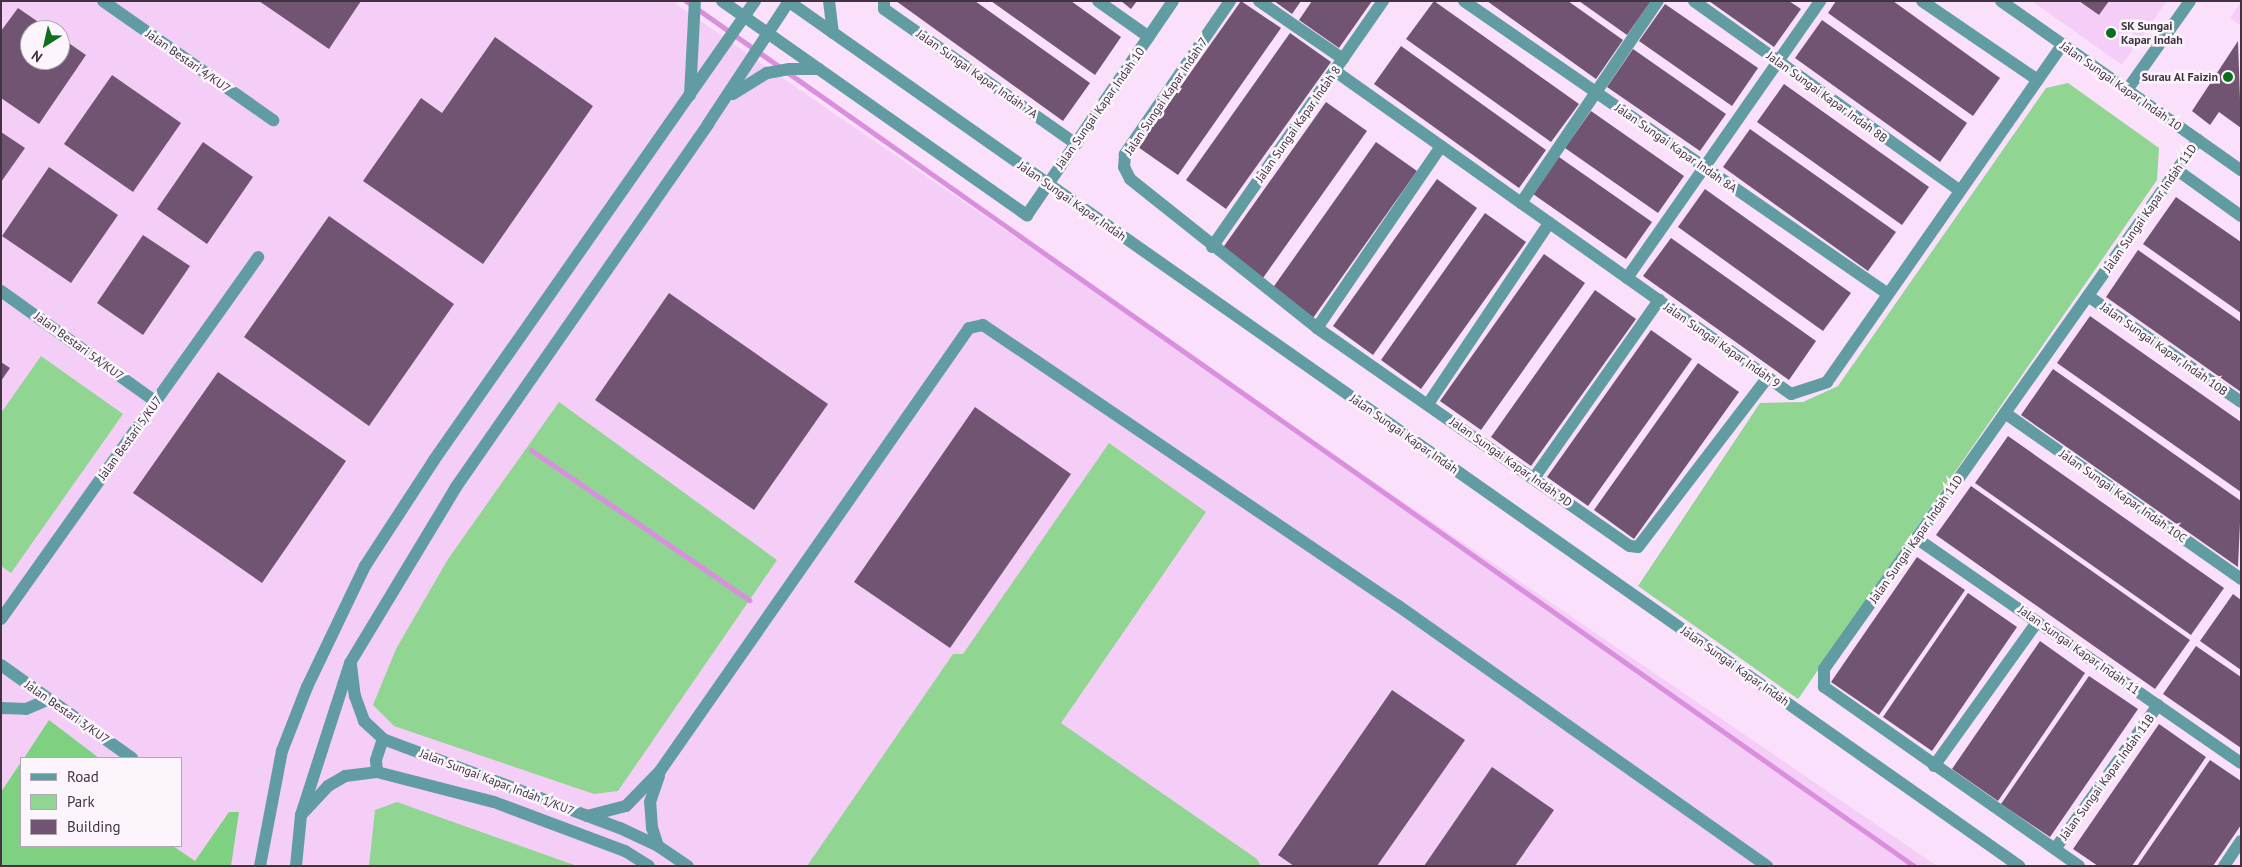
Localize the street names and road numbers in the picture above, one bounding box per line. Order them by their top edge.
street label: Jalan Bestari 4/KU7 [143,26,233,96]
street label: Jalan Sungai Kapar Indah 7A [914,27,1040,121]
street label: Jalan Sungai Kapar Indah 7 [1121,35,1211,157]
street label: Jalan Sungai Kapar Indah 10 [2058,39,2184,133]
street label: Jalan Sungai Kapar Indah 10 [1053,45,1147,171]
street label: Jalan Sungai Kapar Indah 8B [1764,48,1890,146]
street label: Jalan Sungai Kapar Indah 8 [1252,63,1344,185]
street label: Jalan Sungai Kapar Indah 8A [1612,100,1740,196]
street label: Jalan Sungai Kapar Indah 11D [2100,141,2200,275]
street label: Jalan Sungai Kapar Indah [1015,158,1129,244]
street label: Jalan Sungai Kapar Indah 9 [1661,299,1783,391]
street label: Jalan Sungai Kapar Indah 10B [2098,300,2230,398]
street label: Jalan Bestari 5A/KU7 [32,309,126,383]
street label: Jalan Sungai Kapar Indah [1347,391,1461,477]
street label: Jalan Bestari 5/KU7 [95,393,165,483]
street label: Jalan Sungai Kapar Indah 9D [1447,414,1575,510]
street label: Jalan Sungai Kapar Indah 10C [2057,447,2189,545]
street label: Jalan Sungai Kapar Indah 11D [1866,472,1966,606]
street label: Jalan Sungai Kapar Indah 11 [2016,603,2142,697]
street label: Jalan Sungai Kapar Indah [1678,623,1792,709]
street label: Jalan Bestari 3/KU7 [22,677,112,747]
street label: Jalan Sungai Kapar Indah 11B [2057,711,2157,843]
street label: Jalan Sungai Kapar Indah 1/KU7 [418,746,576,818]

